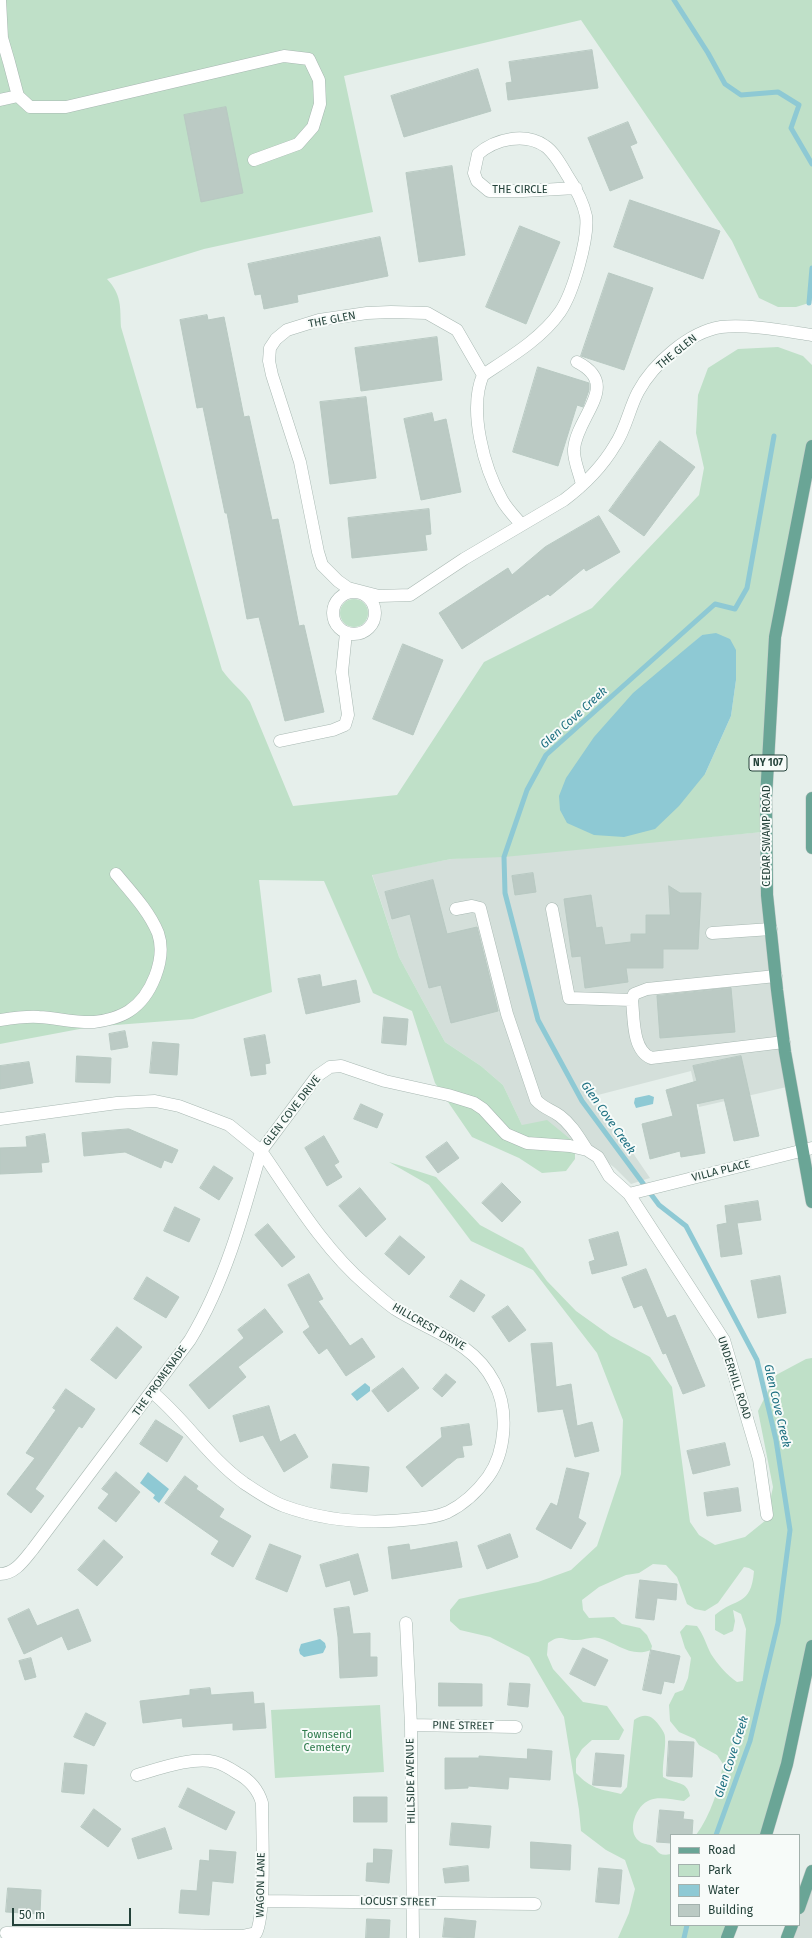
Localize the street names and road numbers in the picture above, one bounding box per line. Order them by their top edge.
street label: THE CIRCLE [492,183,548,197]
street label: THE GLEN [307,309,357,331]
street label: THE GLEN [654,332,700,372]
road number: NY 107 [749,755,787,771]
street label: CEDAR SWAMP ROAD [760,785,774,887]
street label: GLEN COVE DRIVE [260,1073,324,1149]
street label: VILLA PLACE [690,1157,752,1185]
street label: HILLCREST DRIVE [390,1301,468,1353]
street label: UNDERHILL ROAD [714,1335,754,1421]
street label: THE PROMENADE [130,1343,190,1419]
street label: PINE STREET [432,1719,494,1733]
street label: HILLSIDE AVENUE [404,1738,418,1824]
street label: WAGON LANE [254,1852,268,1918]
street label: LOCUST STREET [360,1895,436,1909]

